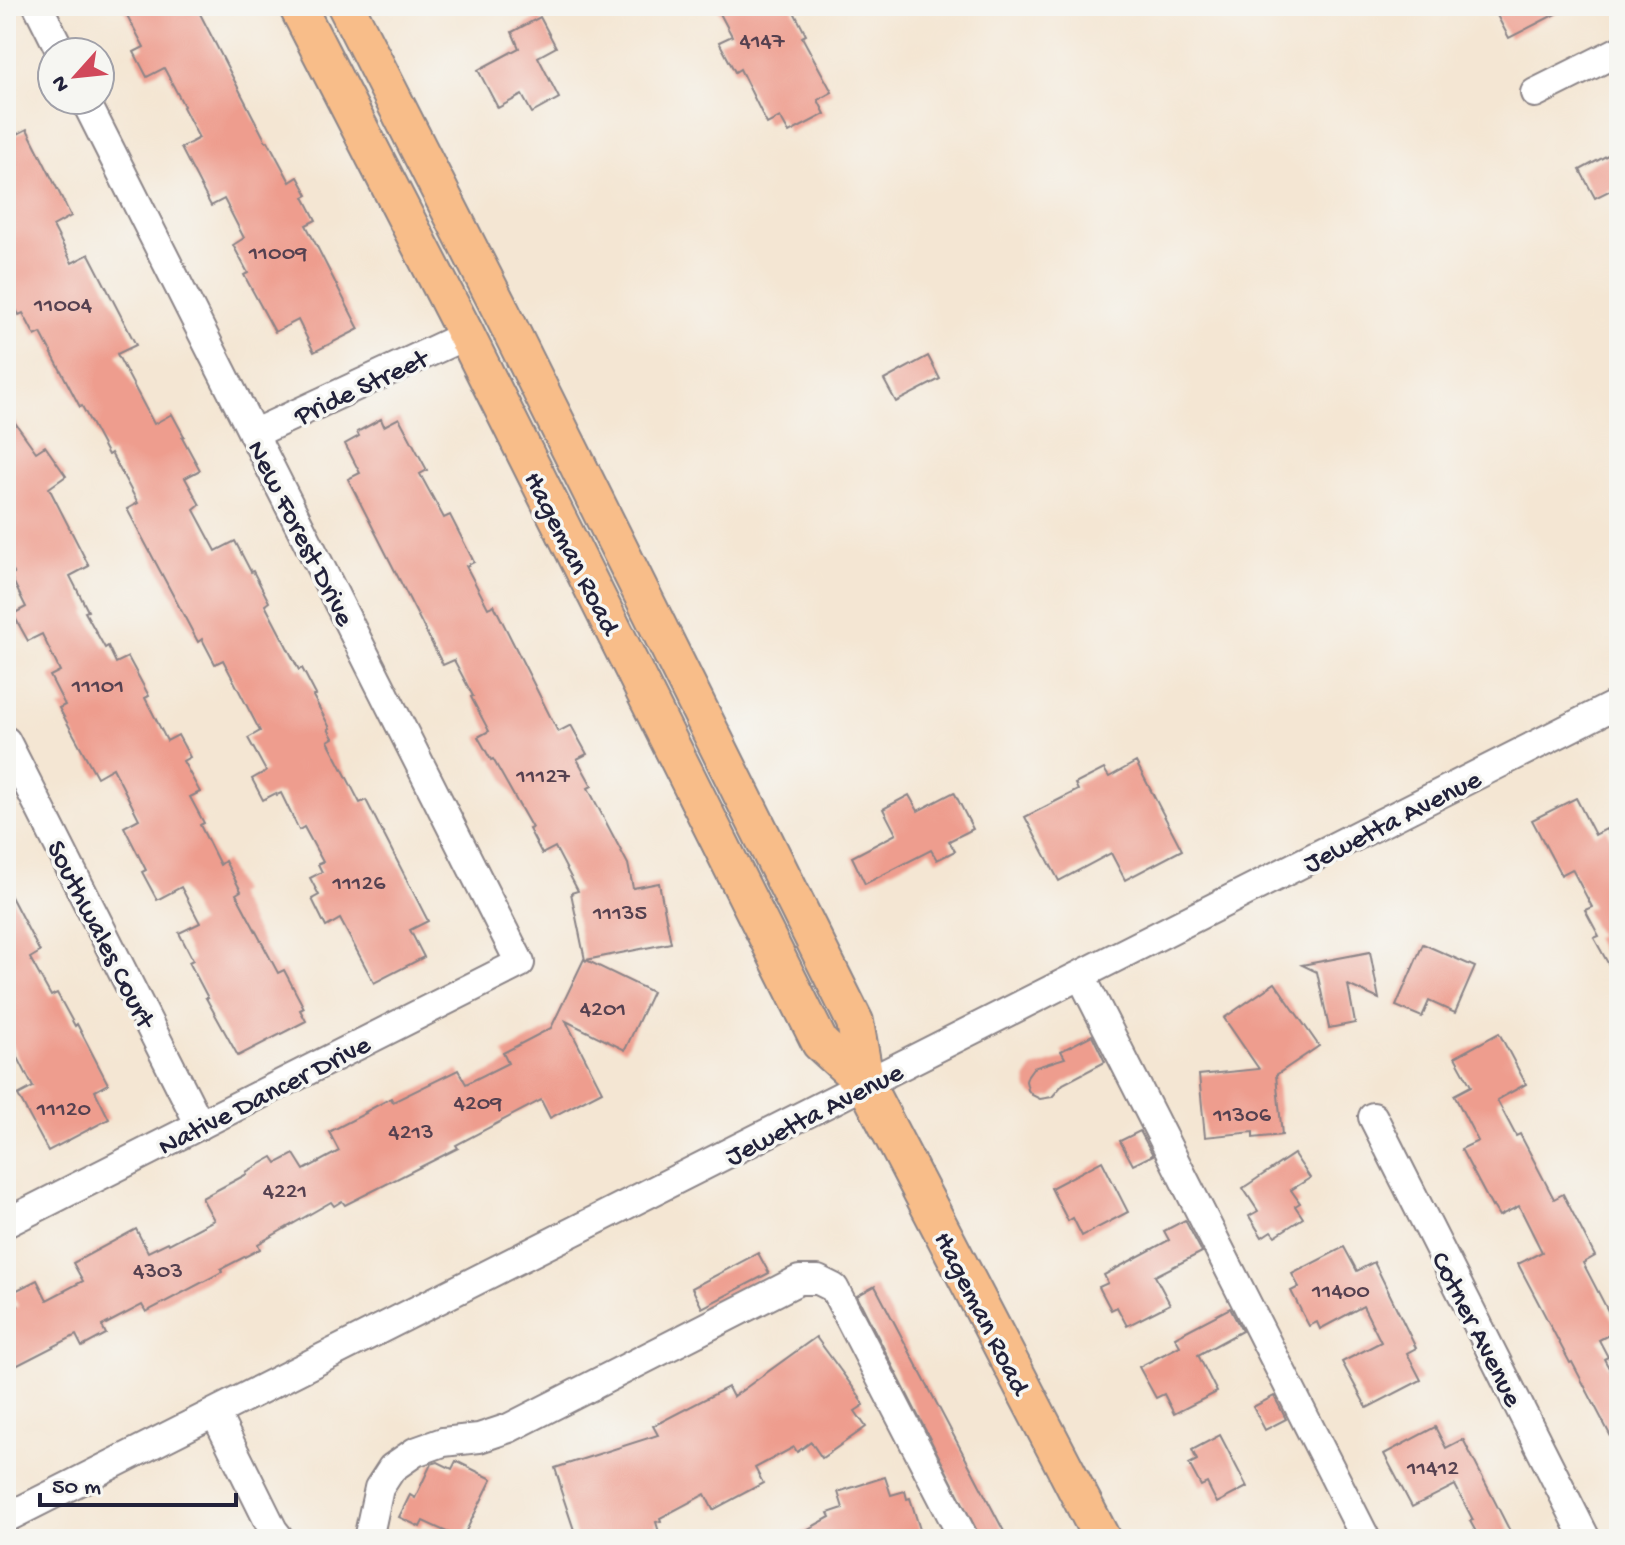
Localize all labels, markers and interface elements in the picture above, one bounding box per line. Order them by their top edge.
house number: 4147 [740,28,785,57]
north arrow [36,36,116,116]
text: N [47,71,77,96]
house number: 11009 [248,240,307,269]
house number: 11004 [33,292,93,321]
street label: Pride Street [289,343,436,435]
street label: New Forest Drive [238,436,360,633]
street label: Hageman Road [515,467,626,643]
house number: 11101 [71,673,124,702]
house number: 11127 [515,763,570,792]
street label: Jewetta Avenue [1299,764,1488,882]
street label: Southwales Court [37,836,162,1037]
house number: 11126 [331,870,386,899]
house number: 11135 [592,900,647,929]
house number: 4201 [580,996,626,1025]
street label: Native Dancer Drive [154,1029,377,1165]
street label: Jewetta Avenue [721,1057,910,1175]
house number: 4209 [454,1090,502,1119]
house number: 11120 [36,1096,91,1125]
house number: 11306 [1212,1102,1272,1131]
house number: 4213 [388,1119,434,1148]
house number: 4221 [263,1178,307,1207]
street label: Hageman Road [925,1227,1036,1403]
street label: Cotner Avenue [1422,1247,1528,1414]
house number: 4303 [133,1258,183,1287]
house number: 11400 [1311,1278,1370,1307]
house number: 11412 [1406,1455,1459,1484]
scale bar [40,1457,236,1507]
text: 50 m [52,1474,101,1503]

